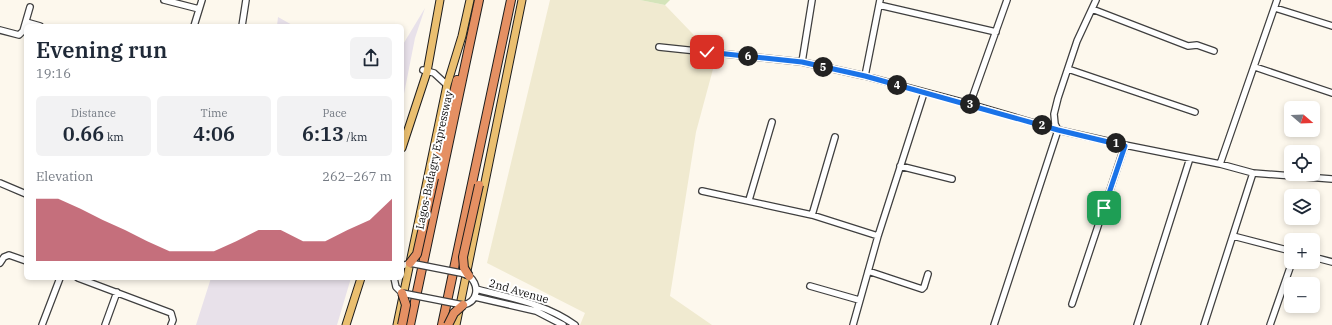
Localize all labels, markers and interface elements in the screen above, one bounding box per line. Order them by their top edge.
text: Evening run [36,35,167,64]
pin [690,35,724,69]
button: share [350,37,392,79]
icon: check [696,41,718,63]
pin: 6 [738,46,758,66]
text: 6 [745,49,751,63]
pin: 5 [813,57,833,77]
text: 5 [820,60,826,74]
text: 19:16 [36,65,71,82]
pin: 4 [887,75,907,95]
text: 4 [894,78,900,92]
street label: Lagos-Badagry Expressway [412,89,456,231]
pin: 3 [960,94,980,114]
text: 3 [967,97,973,111]
north arrow [1284,101,1320,137]
map controls [1284,101,1320,313]
text: Distance [71,106,116,120]
text: Time [200,106,228,120]
text: Pace [323,106,347,120]
pin: 2 [1032,115,1052,135]
text: 2 [1039,118,1045,132]
text: 0.66 [63,120,104,147]
text: 4:06 [193,120,235,147]
text: 6:13 [302,120,344,147]
text: km [104,130,124,144]
text: /km [344,130,367,144]
pin: 1 [1106,133,1126,153]
text: 1 [1113,136,1119,150]
button: locate [1284,145,1320,181]
text: Elevation [36,168,93,185]
text: 262–267 m [322,168,392,185]
button: layers [1284,189,1320,225]
pin [1087,191,1121,225]
icon: arrive [1093,197,1115,219]
button: + [1284,233,1320,269]
street label: 2nd Avenue [487,276,551,306]
button: − [1284,277,1320,313]

